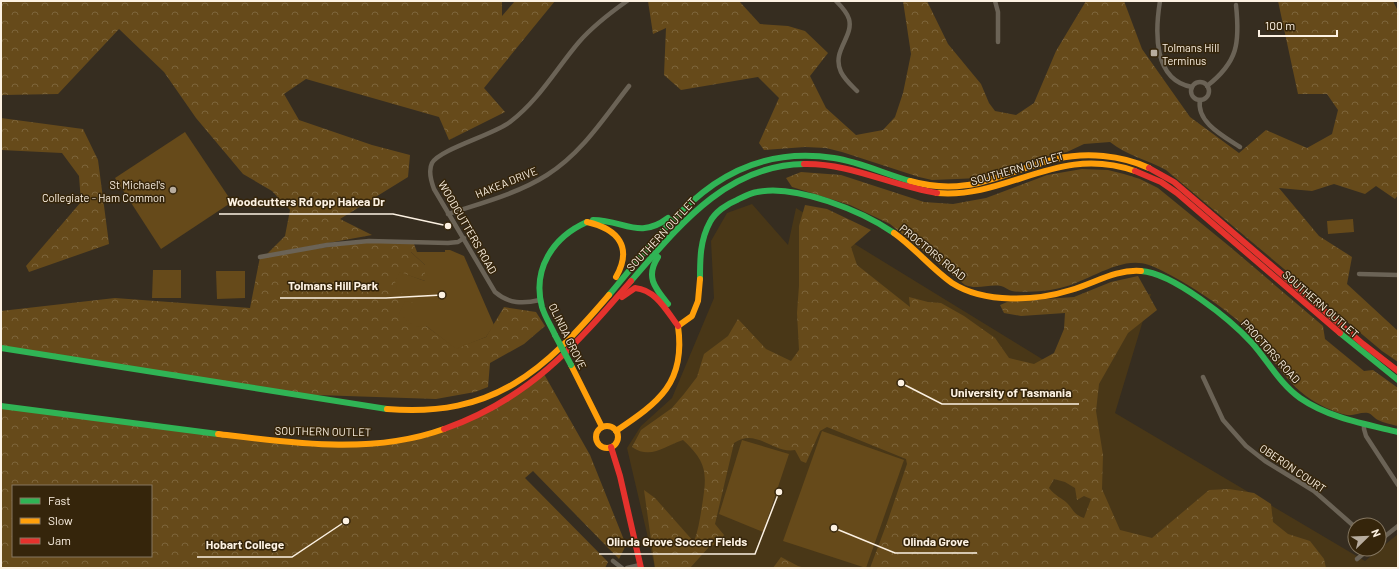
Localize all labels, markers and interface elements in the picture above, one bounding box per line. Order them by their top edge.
scale bar [1259,12,1337,38]
text: 100 m [1265,18,1295,32]
place label: Tolmans Hill Terminus [1162,41,1219,67]
marker: Tolmans Hill Terminus [1149,48,1159,58]
street label: SOUTHERN OUTLET [969,148,1065,188]
street label: HAKEA DRIVE [473,164,539,200]
place label: St Michael's Collegiate - Ham Common [42,178,165,204]
street label: WOODCUTTERS ROAD [436,178,500,276]
marker: St Michael's Collegiate - Ham Common [168,185,178,195]
callout: Woodcutters Rd opp Hakea Dr [219,190,393,214]
text: Woodcutters Rd opp Hakea Dr [227,194,385,208]
street label: SOUTHERN OUTLET [623,194,699,274]
street label: PROCTORS ROAD [897,221,969,283]
street label: SOUTHERN OUTLET [1280,268,1362,340]
callout: Tolmans Hill Park [280,274,386,298]
text: Tolmans Hill Park [288,278,379,292]
street label: OLINDA GROVE [546,301,590,371]
street label: PROCTORS ROAD [1239,316,1303,386]
callout: University of Tasmania [942,380,1079,404]
text: University of Tasmania [951,385,1072,399]
street label: SOUTHERN OUTLET [275,424,371,438]
street label: OBERON COURT [1257,441,1329,495]
legend [12,485,152,557]
text: Fast [48,493,71,507]
text: Slow [48,513,73,527]
north arrow [1347,517,1387,557]
text: N [1369,527,1384,539]
callout: Olinda Grove [895,529,977,553]
callout: Olinda Grove Soccer Fields [599,530,755,554]
text: Jam [48,533,71,547]
callout: Hobart College [197,533,292,557]
text: Olinda Grove Soccer Fields [607,534,747,548]
text: Olinda Grove [903,534,969,548]
text: Hobart College [206,537,285,551]

